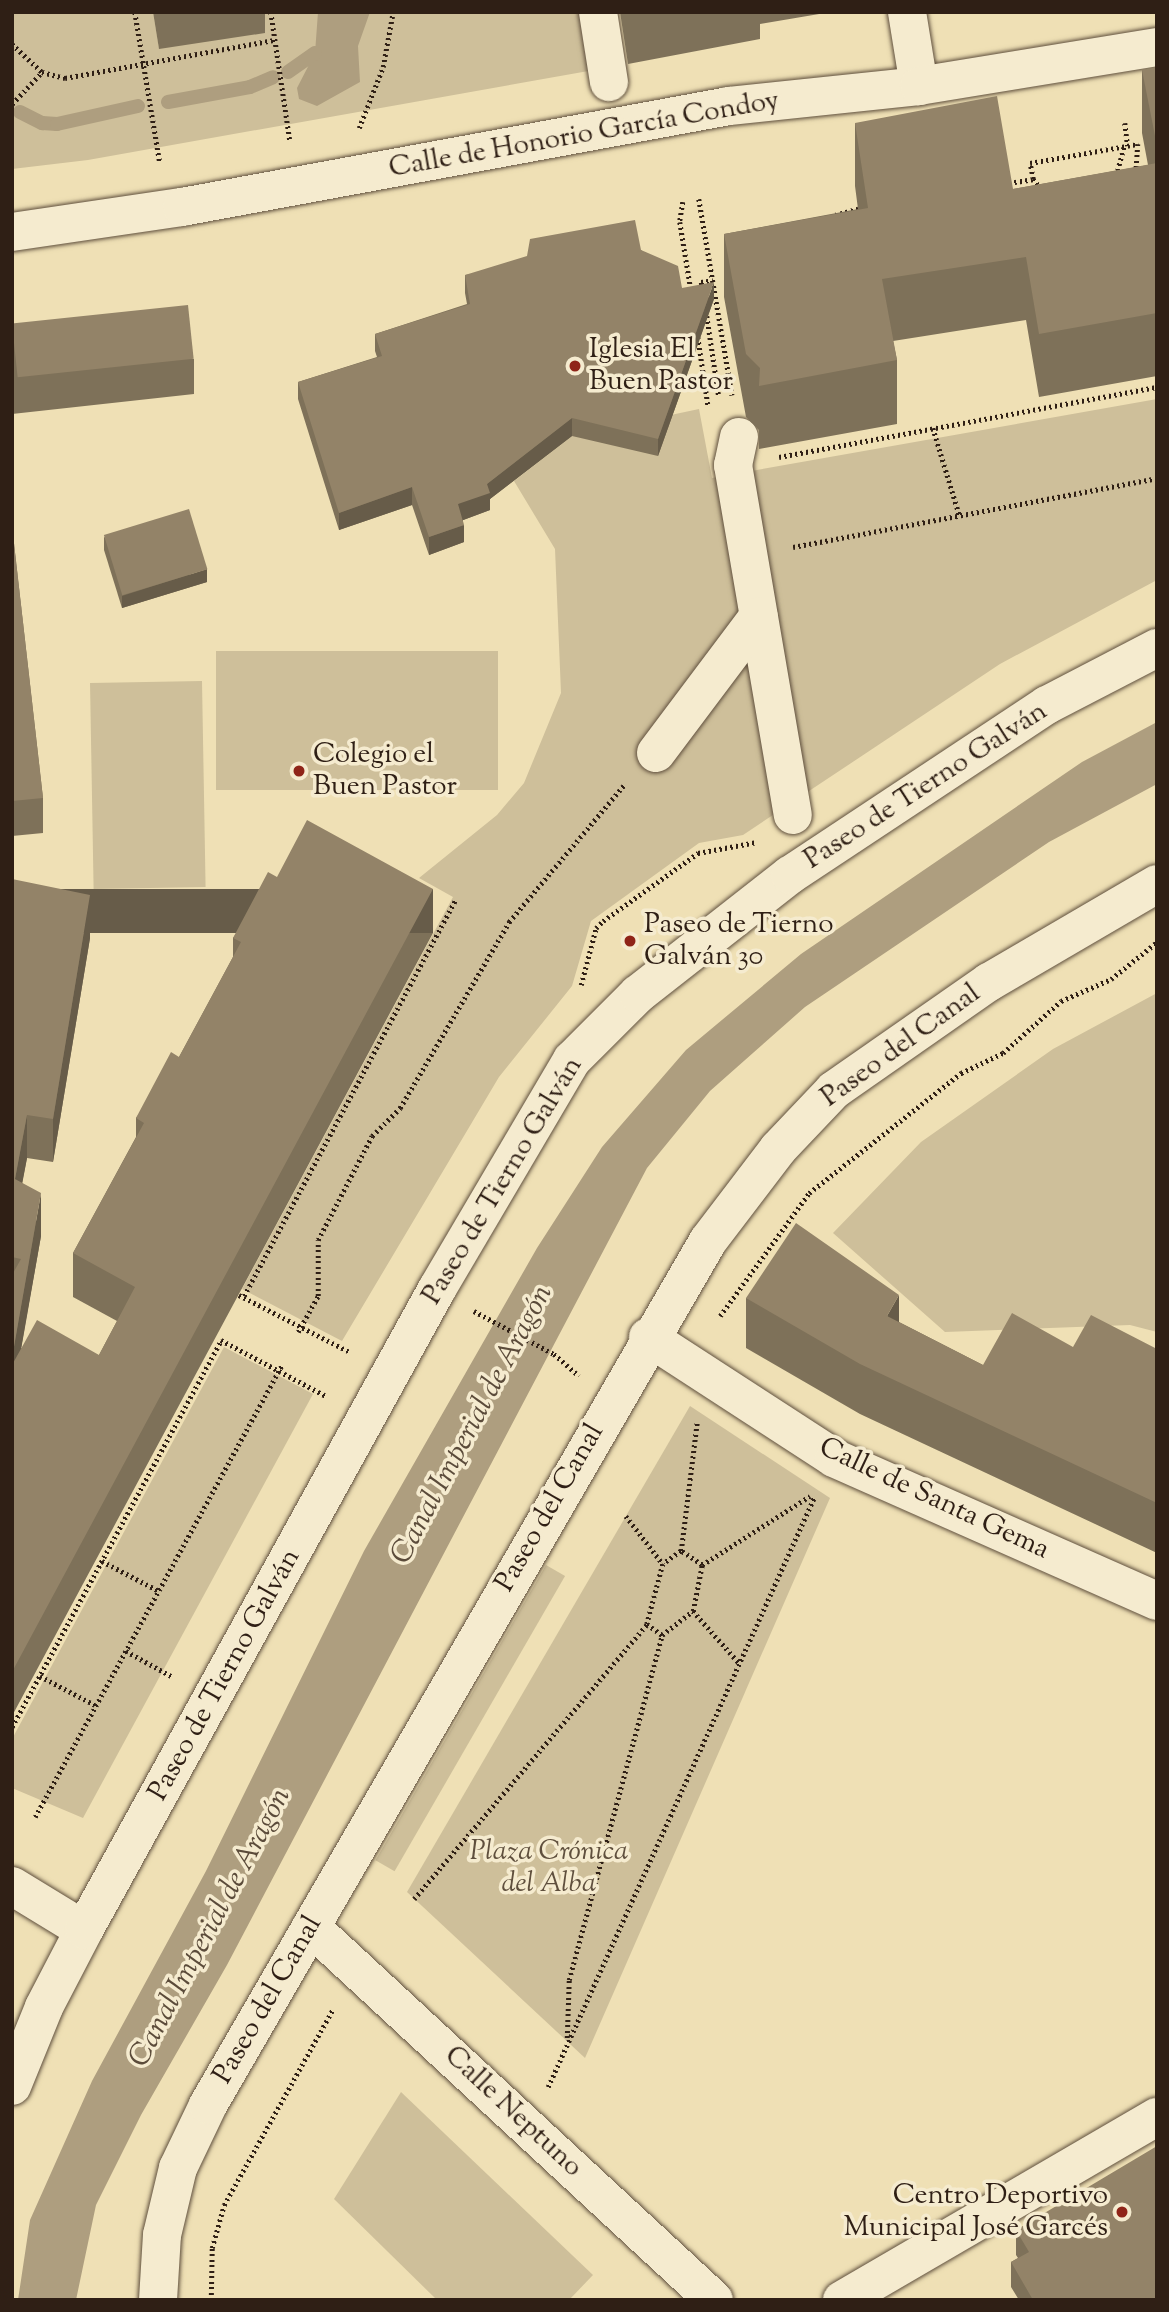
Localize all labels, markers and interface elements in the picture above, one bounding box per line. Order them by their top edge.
street label: Calle de Honorio García Condoy [386,84,782,186]
place label: Iglesia El Buen Pastor [589,333,733,399]
marker: Iglesia El Buen Pastor [567,358,583,374]
street label: Paseo de Tierno Galván [798,695,1054,877]
place label: Colegio el Buen Pastor [313,738,457,804]
marker: Colegio el Buen Pastor [291,763,307,779]
place label: Paseo de Tierno Galván 30 [644,908,833,974]
marker: Paseo de Tierno Galván 30 [622,933,638,949]
street label: Paseo del Canal [815,977,987,1115]
street label: Paseo de Tierno Galván [416,1051,590,1311]
water label: Canal Imperial de Aragón [384,1279,562,1571]
street label: Paseo del Canal [488,1418,612,1598]
street label: Calle de Santa Gema [813,1431,1055,1567]
street label: Paseo de Tierno Galván [142,1543,308,1807]
water label: Canal Imperial de Aragón [122,1782,300,2074]
park label: Plaza Crónica del Alba [470,1835,628,1901]
street label: Paseo del Canal [206,1910,330,2090]
street label: Calle Neptuno [437,2039,589,2185]
place label: Centro Deportivo Municipal José Garcés [843,2179,1108,2245]
marker: Centro Deportivo Municipal José Garcés [1114,2204,1130,2220]

